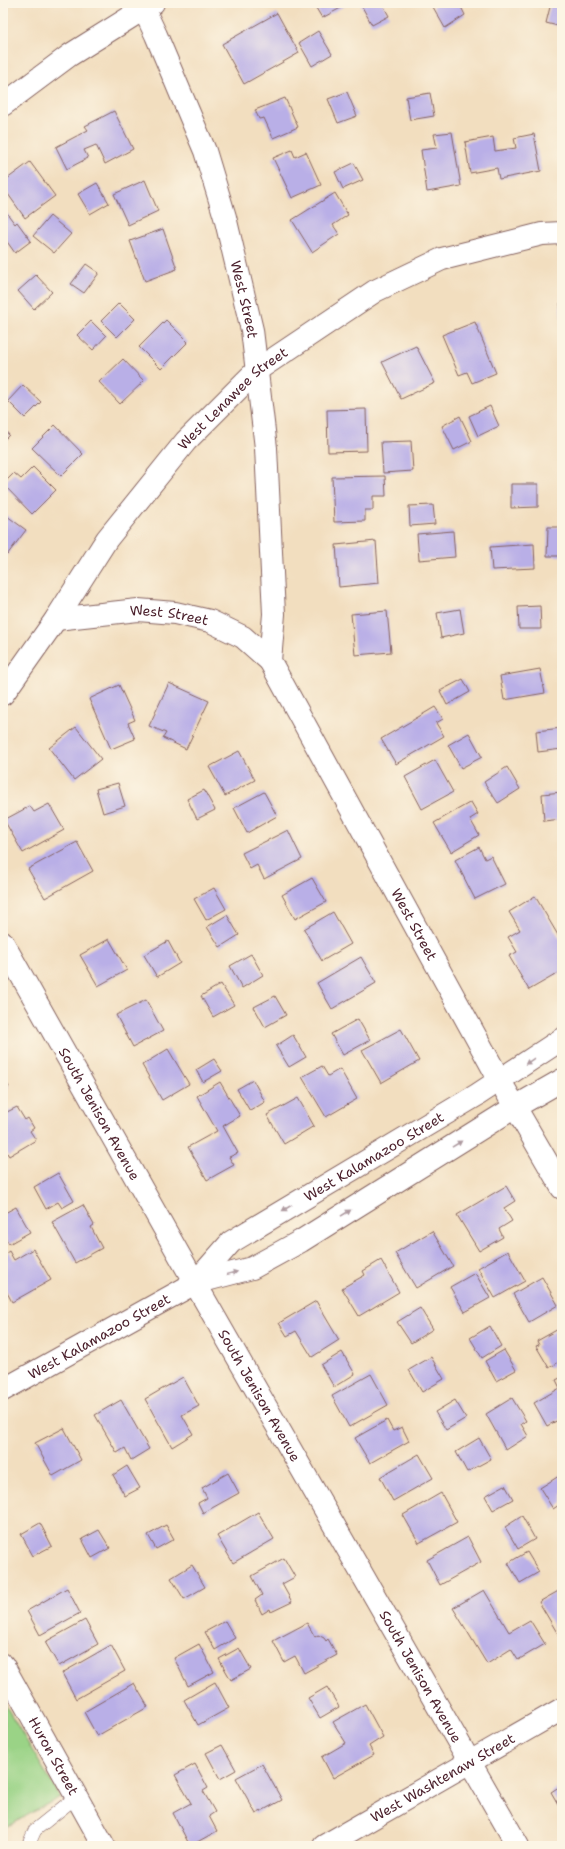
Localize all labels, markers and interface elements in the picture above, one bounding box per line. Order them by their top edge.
street label: West Street [227,259,262,339]
street label: West Lenawee Street [174,343,291,453]
street label: West Street [129,601,210,629]
street label: West Street [387,885,441,964]
street label: South Jenison Avenue [55,1044,144,1183]
one-way arrow [524,1057,535,1065]
street label: West Kalamazoo Street [301,1108,447,1205]
one-way arrow [452,1140,462,1148]
one-way arrow [281,1205,293,1212]
one-way arrow [341,1209,352,1216]
one-way arrow [226,1270,239,1276]
street label: West Kalamazoo Street [25,1290,173,1383]
street label: South Jenison Avenue [214,1326,305,1465]
street label: South Jenison Avenue [376,1607,466,1746]
street label: Huron Street [25,1713,83,1798]
street label: West Washtenaw Street [367,1729,518,1826]

